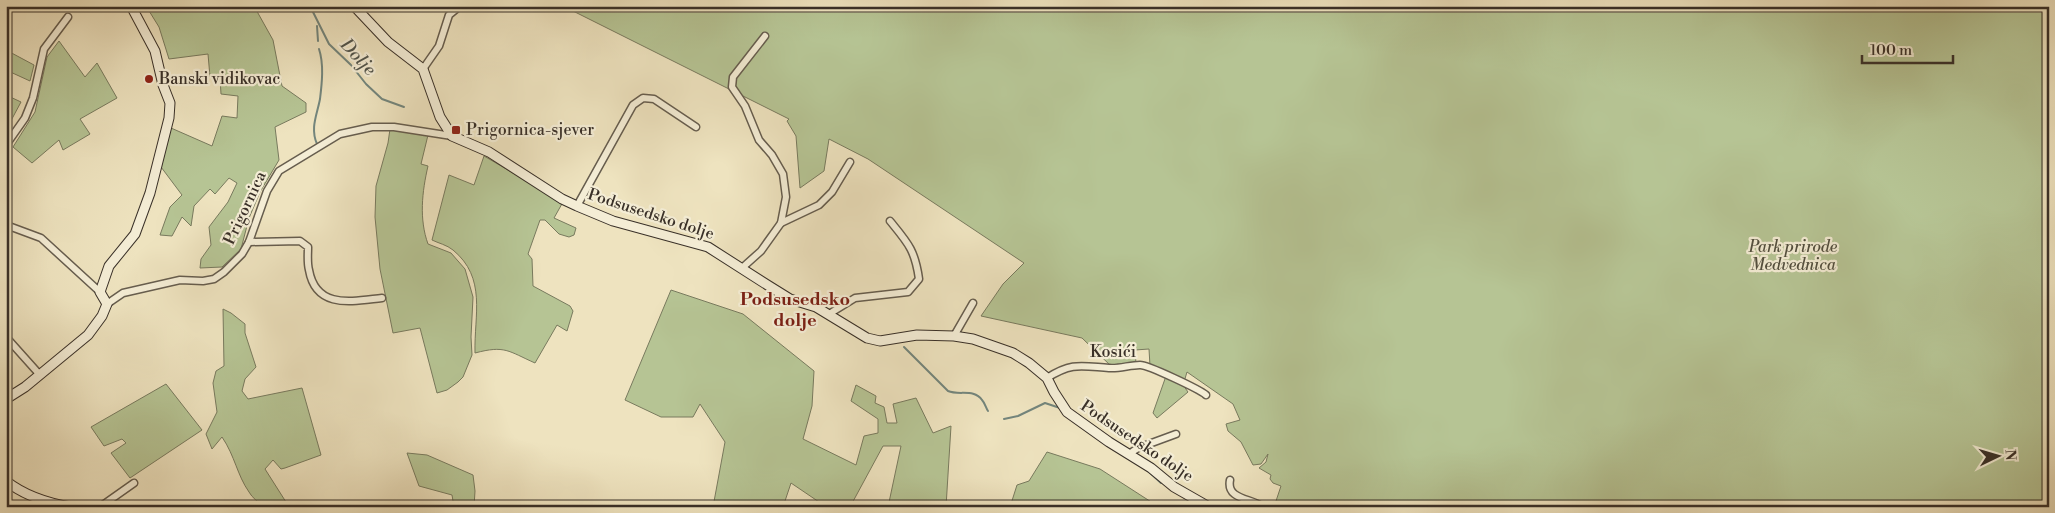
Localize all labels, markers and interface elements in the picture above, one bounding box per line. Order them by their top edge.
scale bar [1862,32,1954,64]
water label: Dolje [334,33,381,81]
text: 100 m [1870,41,1912,60]
place label: Banski vidikovac [158,69,280,89]
marker: Banski vidikovac [143,73,155,85]
place label: Prigornica-sjever [466,120,594,140]
marker: Prigornica-sjever [450,124,462,136]
street label: Prigornica [219,167,271,248]
street label: Podsusedsko dolje [585,184,717,244]
park label: Park prirode Medvednica [1748,237,1838,275]
district label: Podsusedsko dolje [740,288,850,332]
street label: Kosići [1090,342,1136,362]
street label: Podsusedsko dolje [1077,396,1197,486]
north arrow [1972,430,2022,480]
text: N [2001,449,2019,461]

